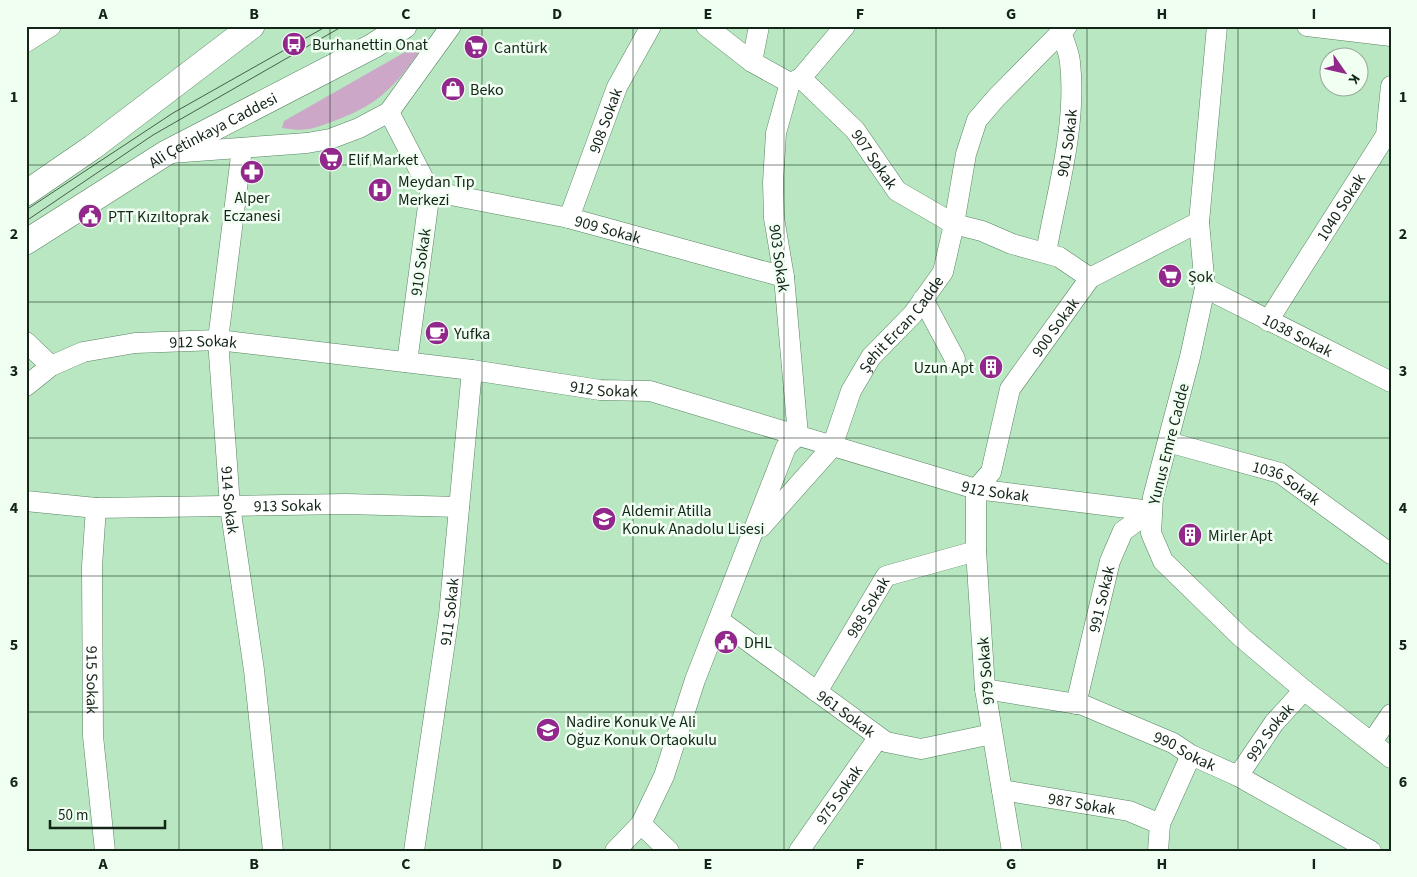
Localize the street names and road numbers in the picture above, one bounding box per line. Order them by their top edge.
street label: 908 Sokak [584,85,628,156]
street label: Ali Çetinkaya Caddesi [144,87,281,173]
street label: 901 Sokak [1052,108,1083,179]
street label: 907 Sokak [846,125,902,194]
street label: 1040 Sokak [1312,169,1371,246]
street label: 909 Sokak [572,210,644,249]
street label: 903 Sokak [763,223,795,293]
street label: 910 Sokak [405,227,437,297]
street label: Şehit Ercan Cadde [854,271,949,377]
street label: 900 Sokak [1027,293,1084,361]
street label: 1038 Sokak [1258,309,1336,363]
street label: 912 Sokak [169,330,238,354]
street label: 912 Sokak [568,375,638,403]
street label: Yunus Emre Cadde [1143,381,1195,508]
street label: 1036 Sokak [1250,456,1325,511]
street label: 914 Sokak [215,465,244,536]
street label: 912 Sokak [959,475,1030,508]
street label: 913 Sokak [253,494,322,517]
street label: 991 Sokak [1083,563,1121,635]
street label: 988 Sokak [842,572,895,642]
street label: 911 Sokak [435,577,464,647]
street label: 979 Sokak [972,636,1000,706]
street label: 915 Sokak [80,646,103,714]
street label: 961 Sokak [812,685,880,743]
street label: 992 Sokak [1241,698,1299,766]
street label: 990 Sokak [1150,726,1219,777]
street label: 975 Sokak [811,761,868,829]
street label: 987 Sokak [1046,788,1117,821]

